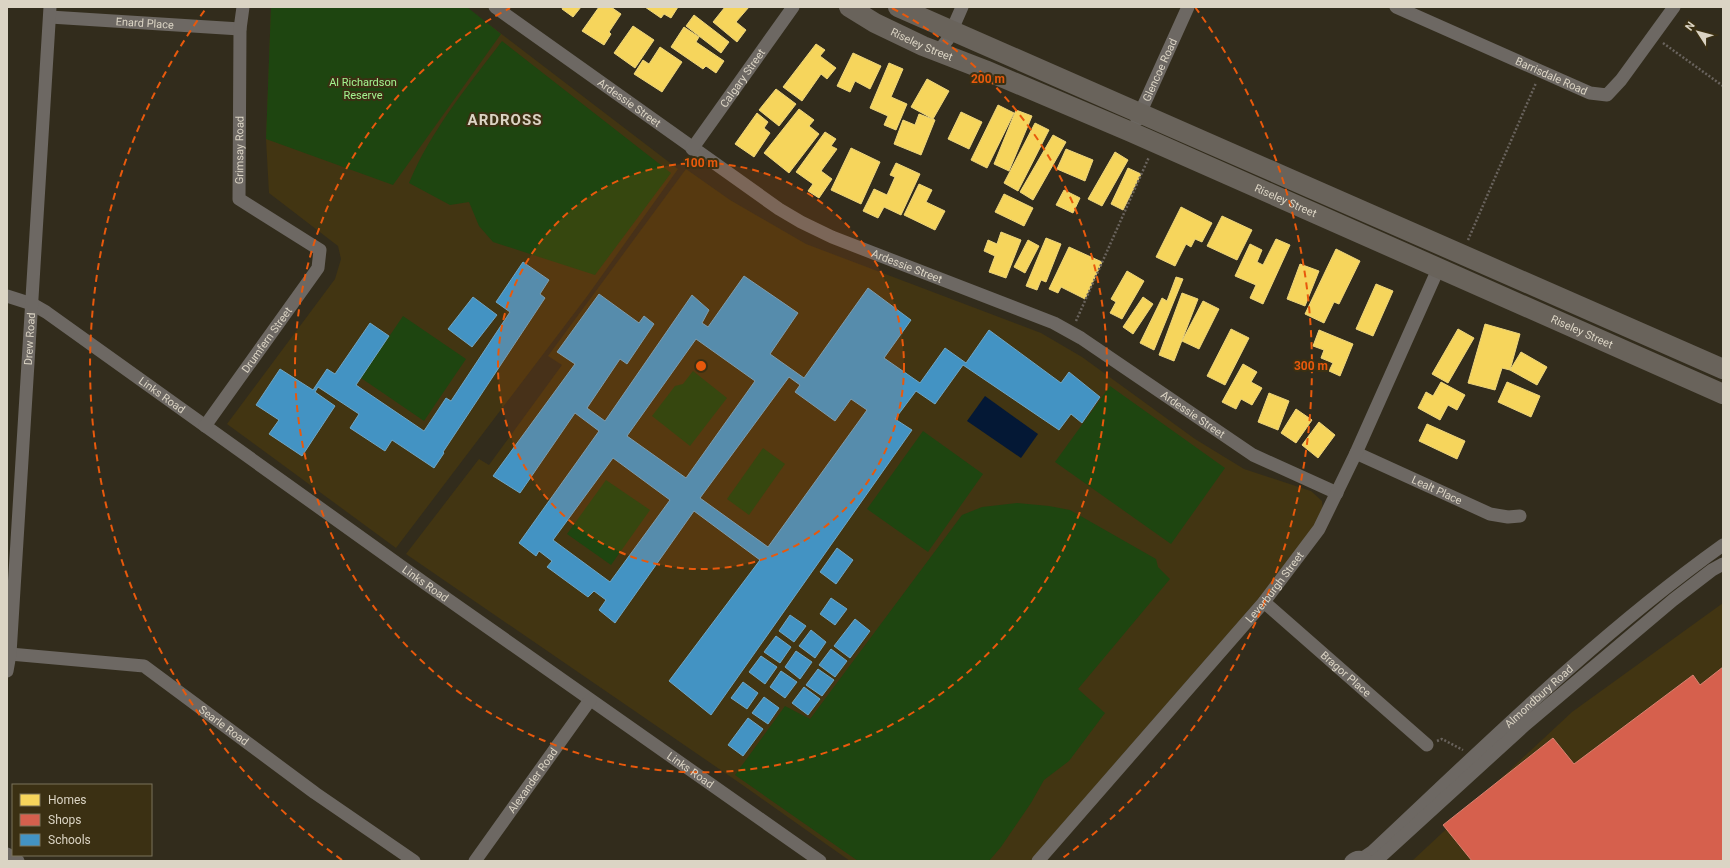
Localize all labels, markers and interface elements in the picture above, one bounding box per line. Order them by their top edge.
north arrow [1678,12,1718,52]
street label: Enard Place [115,15,174,31]
text: N [1683,19,1698,33]
street label: Riseley Street [889,25,955,64]
street label: Glencoe Road [1140,36,1180,104]
street label: Calgary Street [717,46,768,110]
street label: Barrisdale Road [1513,54,1589,98]
text: 200 m [971,72,1005,86]
park label: Al Richardson Reserve [329,76,397,102]
street label: Ardessie Street [595,76,664,130]
district label: ARDROSS [468,111,542,129]
street label: Grimsay Road [233,116,246,184]
text: 100 m [684,156,718,170]
street label: Riseley Street [1253,181,1319,220]
street label: Ardessie Street [870,247,945,286]
street label: Drumfern Street [239,304,295,375]
street label: Drew Road [21,312,38,366]
street label: Riseley Street [1549,312,1615,351]
centre of rings [694,359,708,373]
text: 300 m [1294,359,1328,373]
street label: Links Road [136,374,188,416]
street label: Ardessie Street [1159,388,1228,441]
street label: Lealt Place [1410,473,1464,507]
street label: Leverburgh Street [1243,549,1306,625]
street label: Links Road [400,563,451,604]
street label: Bragor Place [1318,648,1374,699]
street label: Almondbury Road [1502,662,1576,730]
street label: Searle Road [196,703,251,748]
street label: Alexander Road [505,745,560,816]
street label: Links Road [665,749,716,791]
legend [12,784,152,856]
text: Homes [48,793,86,807]
text: Shops [48,813,82,827]
text: Schools [48,833,91,847]

